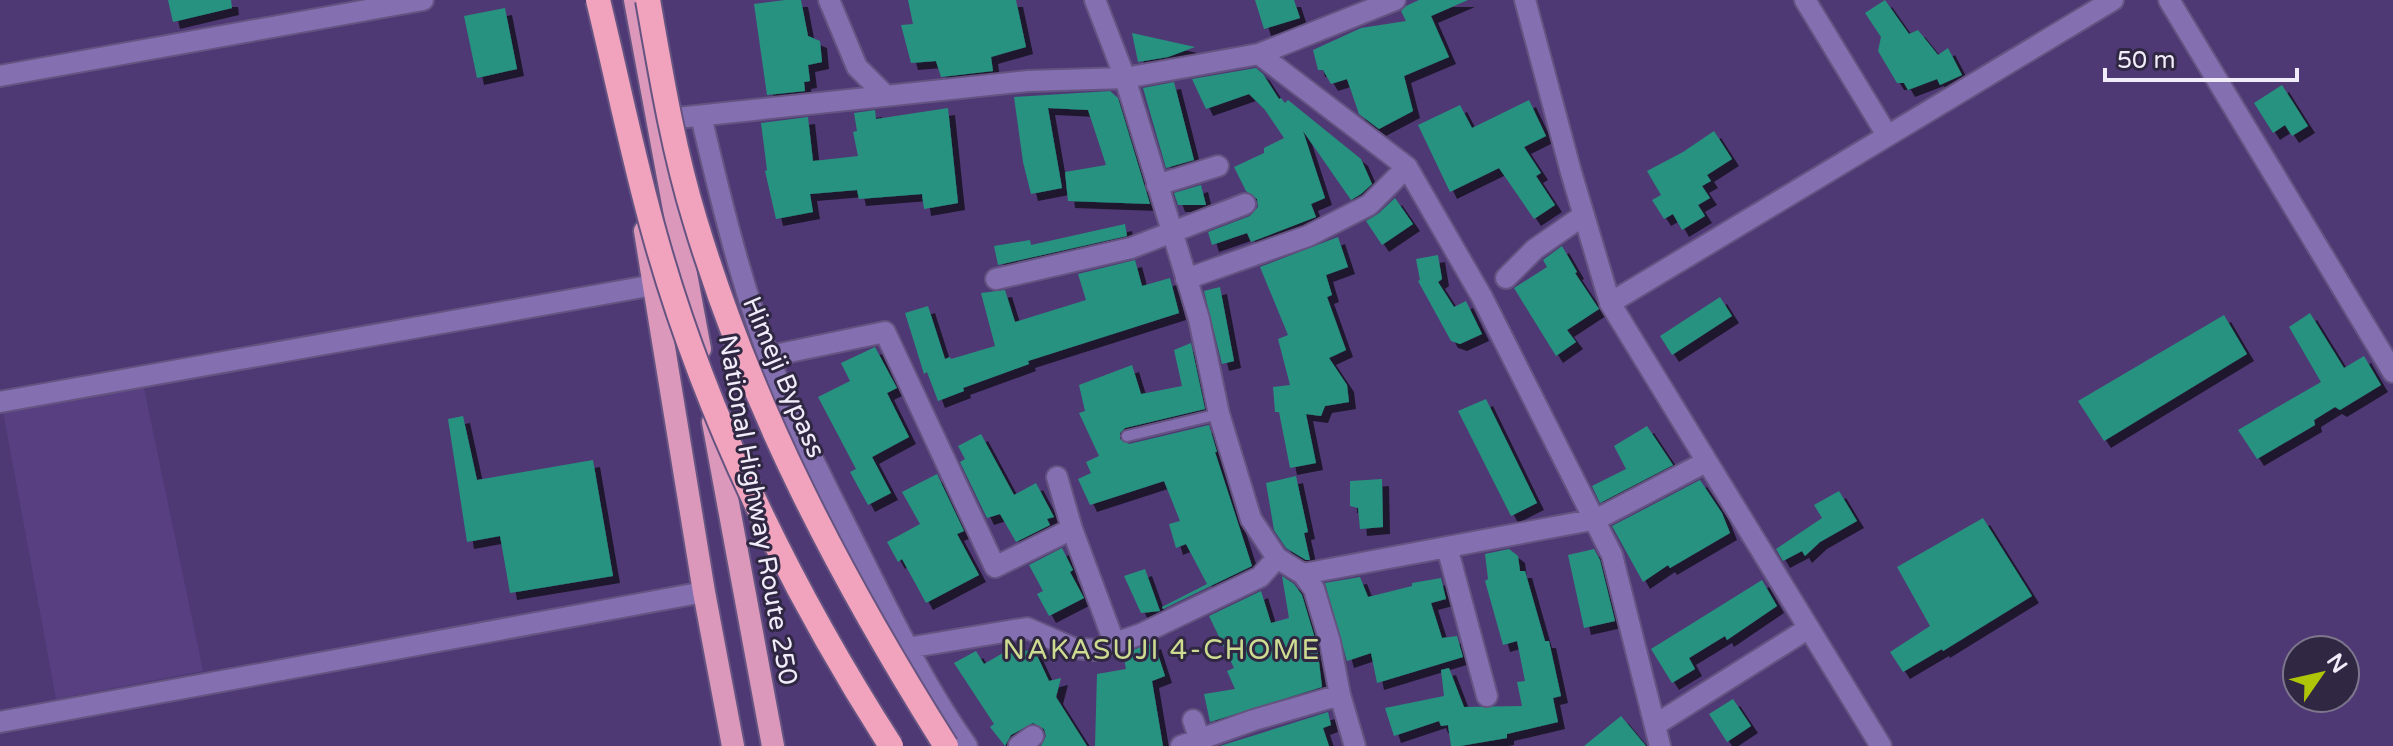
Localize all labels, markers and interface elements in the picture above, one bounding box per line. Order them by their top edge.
scale bar [2105,32,2297,82]
text: 50 m [2117,46,2175,75]
street label: Himeji Bypass [736,292,832,462]
street label: National Highway Route 250 [712,333,804,687]
district label: NAKASUJI 4-CHOME [1003,633,1321,667]
north arrow [2281,634,2361,714]
text: N [2321,649,2352,678]

